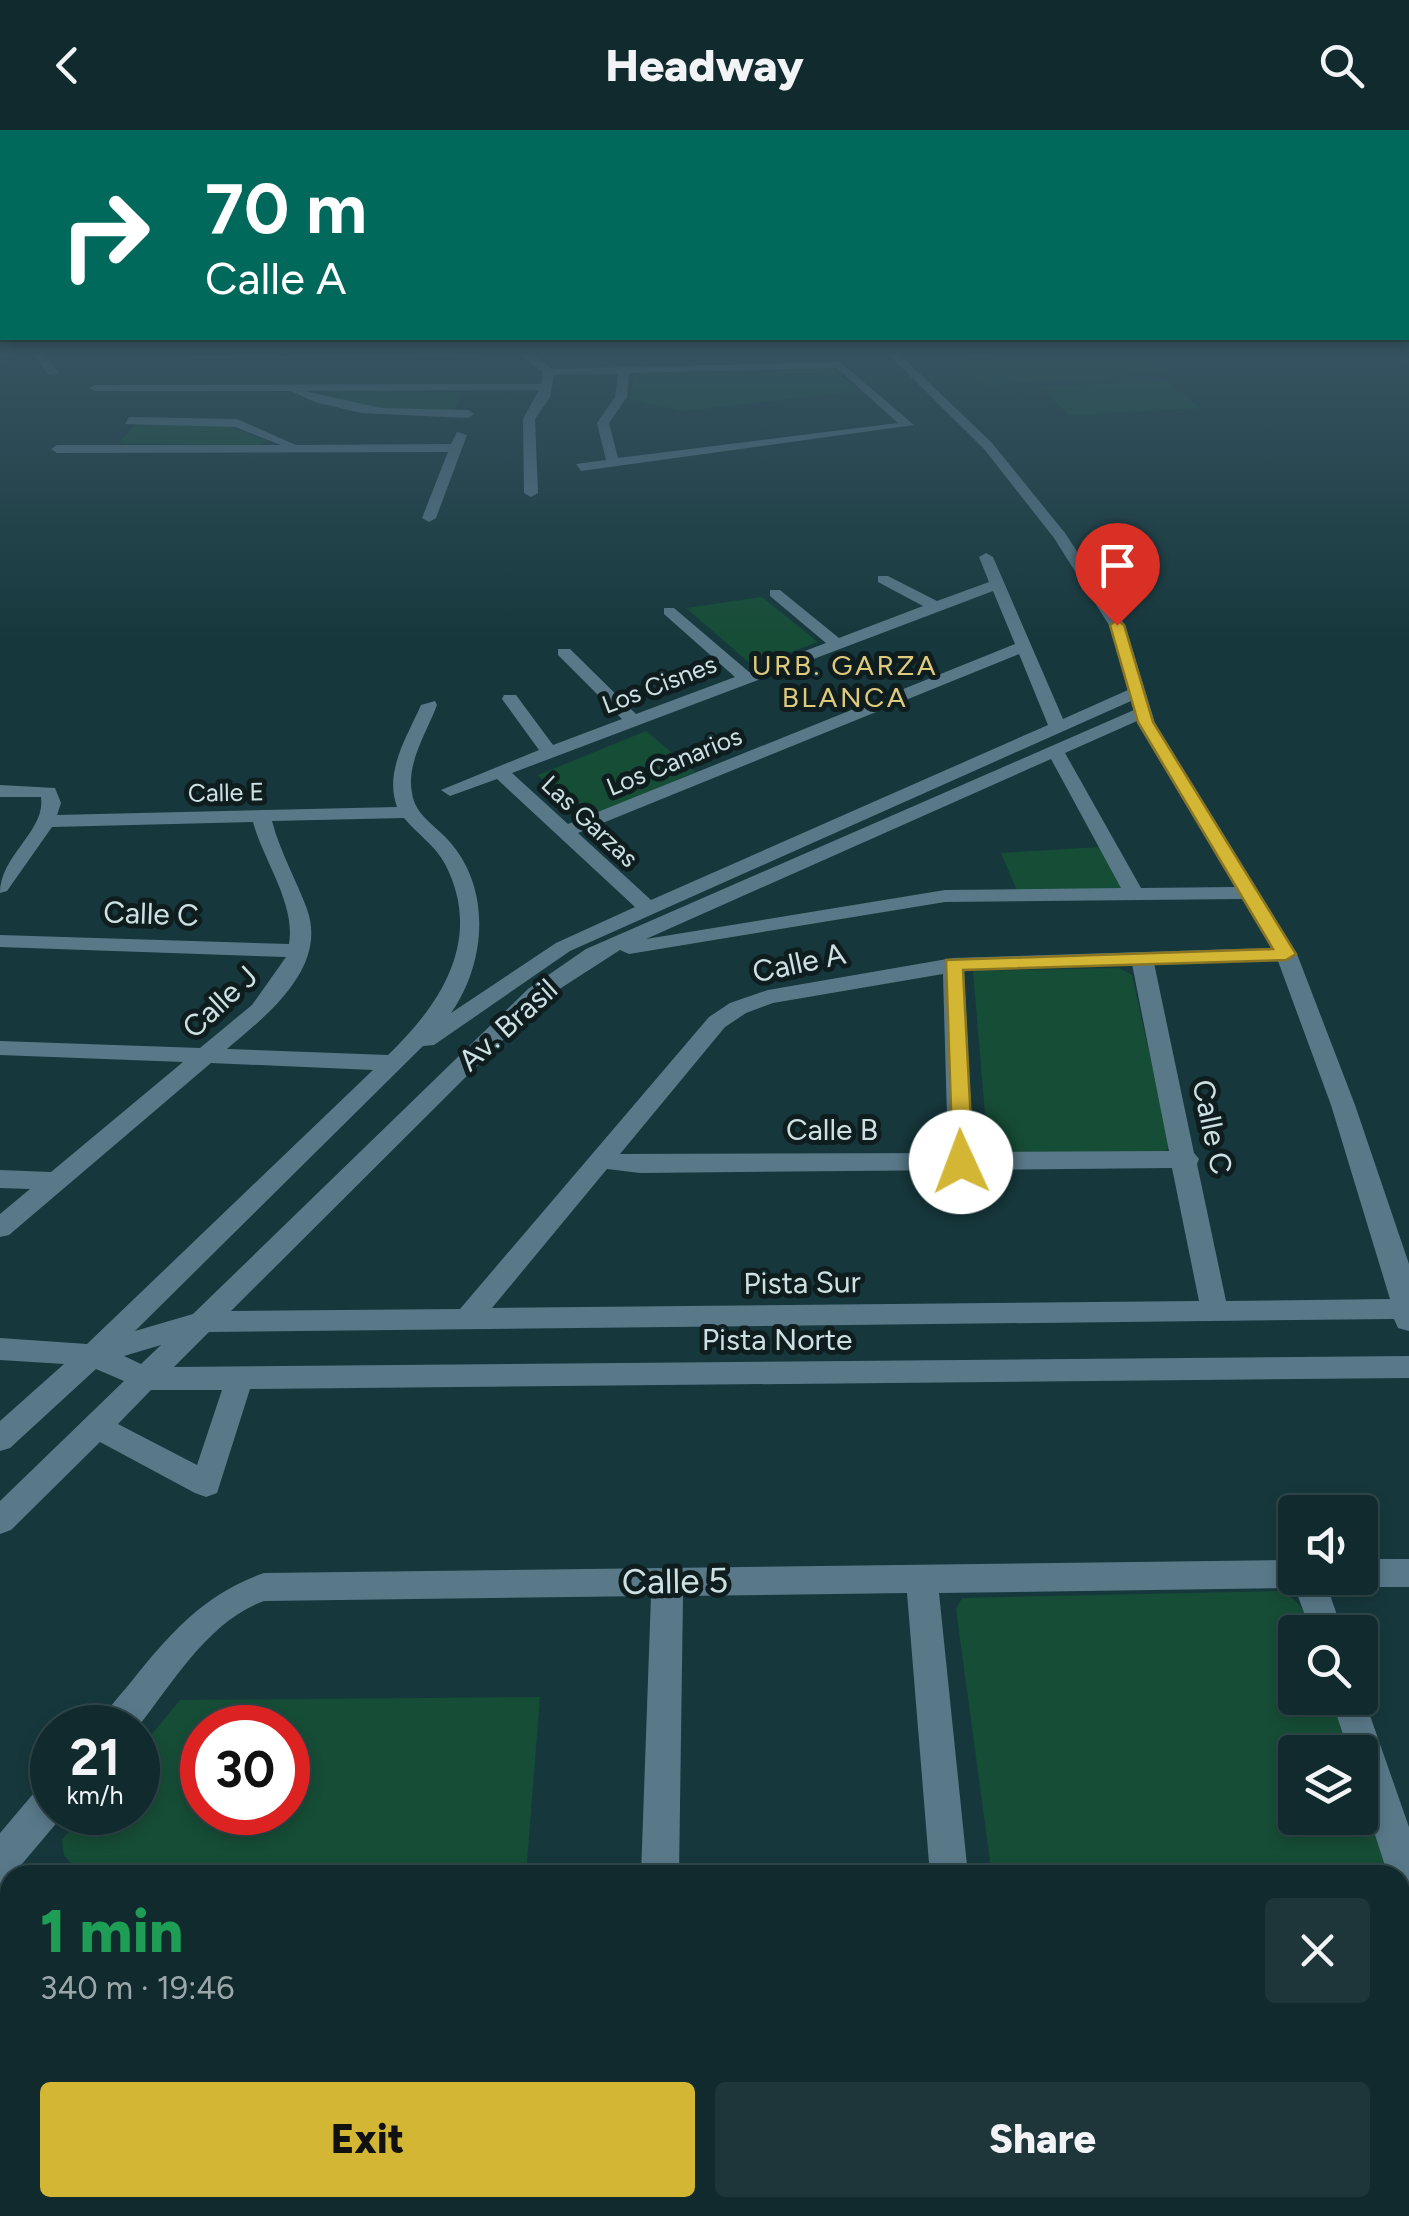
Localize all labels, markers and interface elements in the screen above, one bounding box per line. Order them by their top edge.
icon: back [40,38,95,93]
text: Headway [605,38,804,92]
icon: search [1314,38,1369,93]
text: 70 m [205,166,367,251]
icon: right [40,170,170,300]
text: Calle A [205,251,346,305]
pin [1075,523,1160,626]
icon: arrive [1090,538,1145,593]
street label: Los Cisnes [598,648,720,720]
district label: URB. GARZA BLANCA [752,648,938,714]
street label: Los Canarios [602,720,746,802]
street label: Las Garzas [536,769,644,873]
street label: Calle E [188,776,264,808]
street label: Calle C [103,893,199,934]
street label: Calle A [749,934,850,990]
street label: Calle J [174,958,265,1046]
street label: Av. Brasil [451,971,565,1079]
street label: Calle C [1184,1076,1241,1177]
position arrow [909,1110,1013,1214]
street label: Calle B [786,1111,878,1148]
street label: Pista Sur [743,1263,861,1302]
street label: Pista Norte [702,1321,852,1358]
map controls [1278,1495,1378,1835]
button: sound [1278,1495,1378,1595]
street label: Calle 5 [621,1559,729,1603]
button: search [1278,1615,1378,1715]
speed limit sign: 30 [180,1705,310,1835]
text: 21 [70,1727,120,1788]
button: layers [1278,1735,1378,1835]
text: km/h [66,1780,124,1810]
text: 1 min [40,1895,183,1967]
button: close [1265,1898,1370,2003]
text: 340 m · 19:46 [40,1969,234,2007]
button: Exit [40,2082,695,2197]
button: Share [715,2082,1370,2197]

